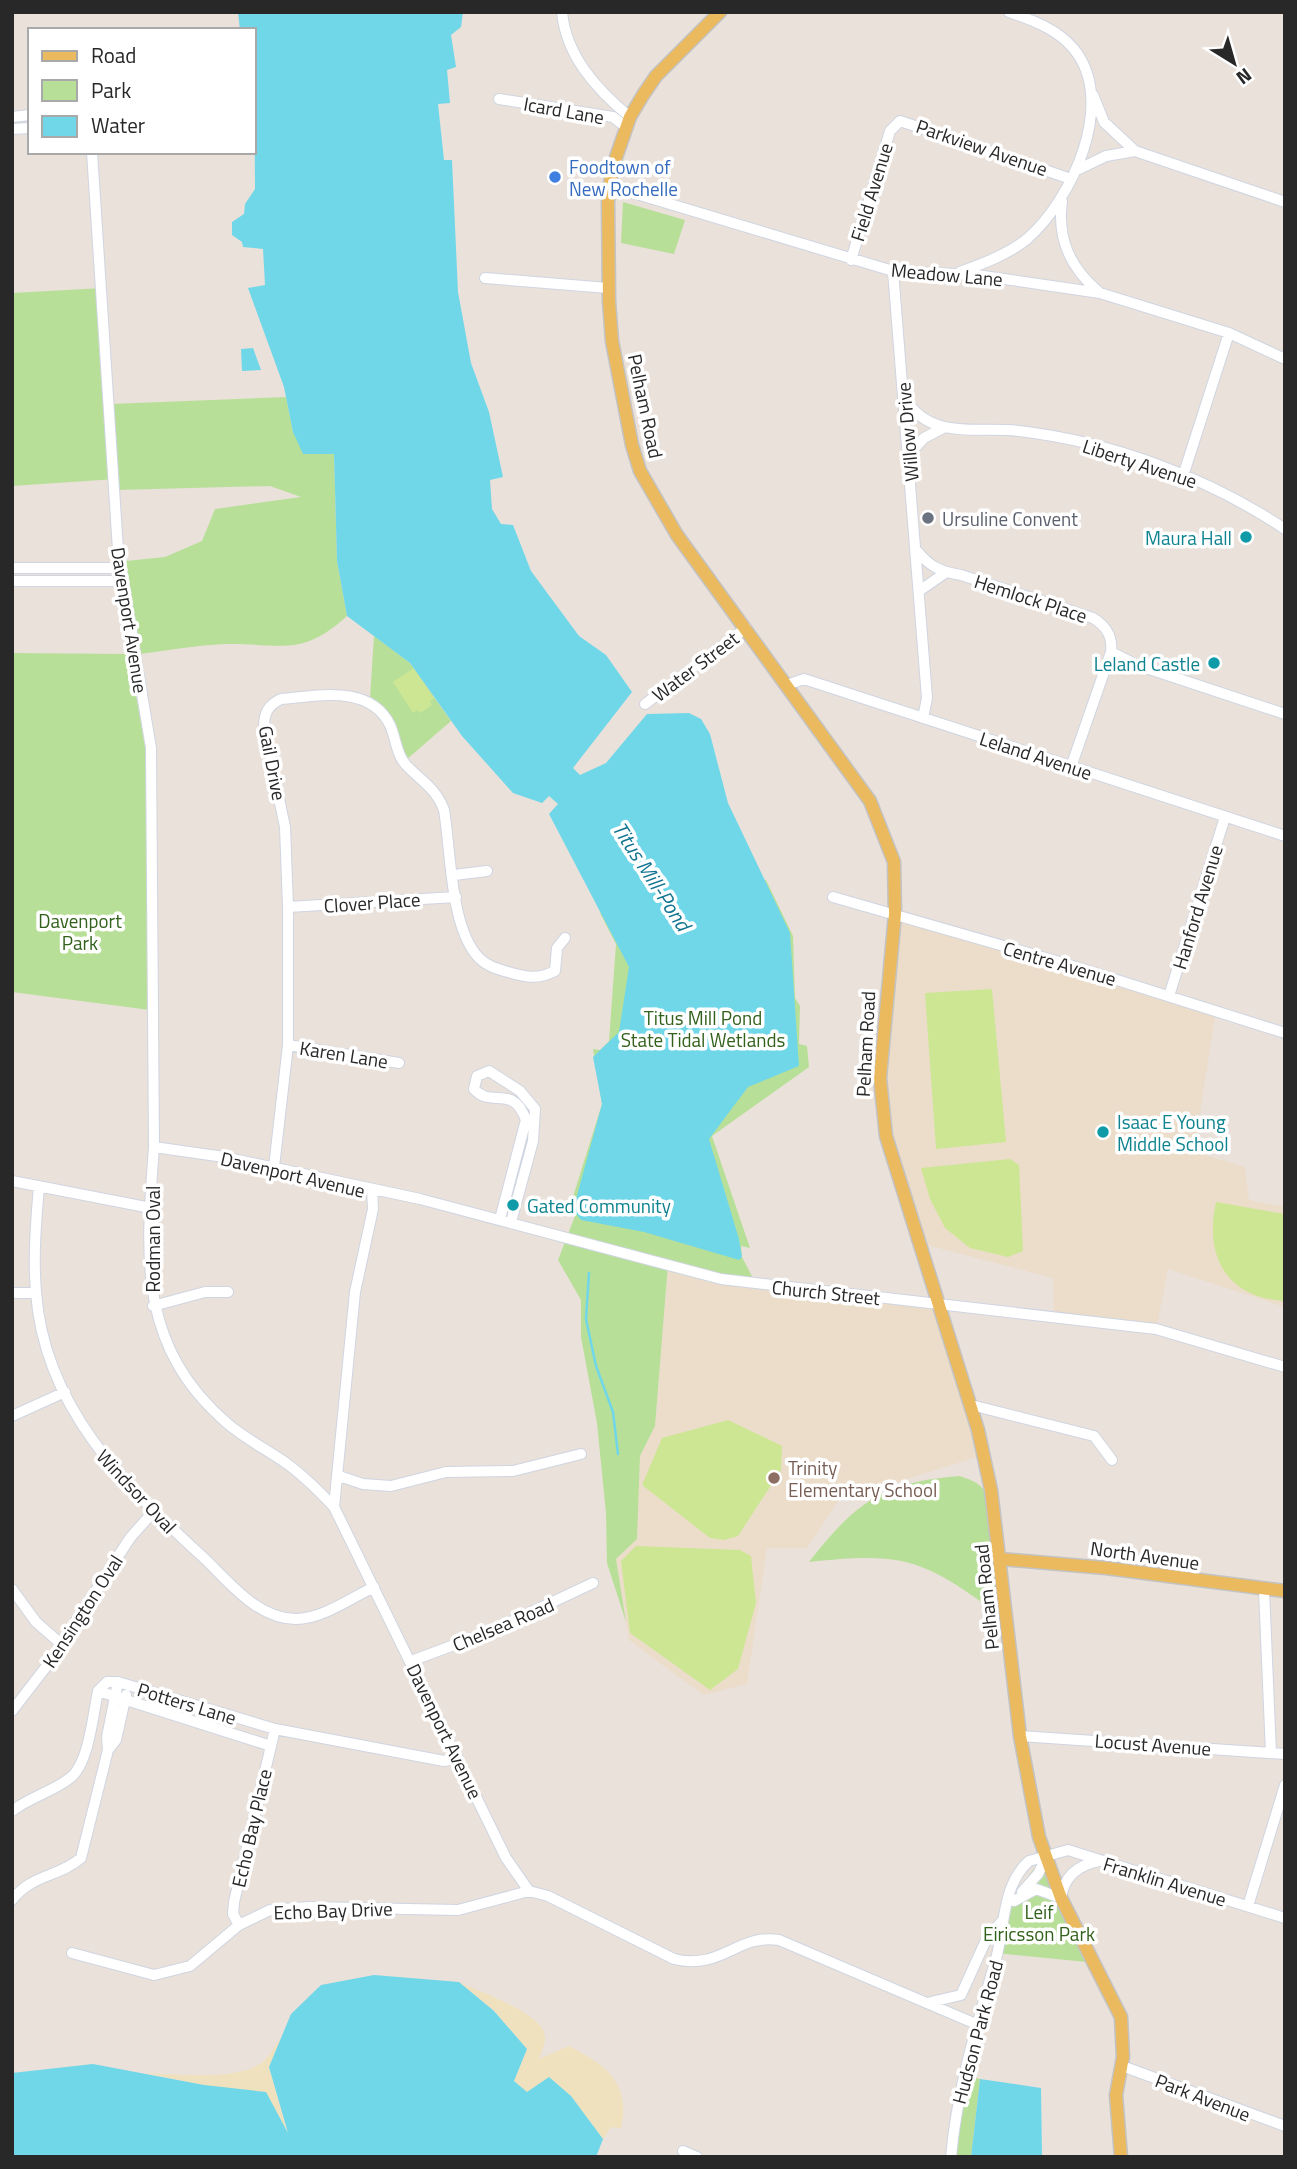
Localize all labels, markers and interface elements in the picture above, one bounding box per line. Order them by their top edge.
legend [28,28,256,154]
north arrow [1199,28,1269,98]
text: Road [91,39,136,71]
text: N [1231,61,1259,93]
text: Park [91,74,131,106]
street label: Icard Lane [521,89,607,131]
text: Water [91,109,145,141]
street label: Parkview Avenue [912,111,1052,183]
street label: Field Avenue [842,139,900,245]
place label: Foodtown of New Rochelle [569,152,678,203]
marker: Foodtown of New Rochelle [547,169,563,185]
street label: Meadow Lane [890,255,1004,293]
street label: Pelham Road [621,351,671,461]
street label: Willow Drive [888,381,926,483]
street label: Liberty Avenue [1079,431,1201,495]
place label: Ursuline Convent [942,504,1078,533]
marker: Ursuline Convent [920,510,936,526]
place label: Maura Hall [1145,523,1232,552]
marker: Maura Hall [1238,529,1254,545]
street label: Davenport Avenue [104,545,156,695]
street label: Hemlock Place [971,566,1091,630]
street label: Water Street [646,624,745,708]
place label: Leland Castle [1094,649,1200,678]
marker: Leland Castle [1206,655,1222,671]
street label: Gail Drive [252,723,294,803]
street label: Leland Avenue [976,723,1096,787]
water label: Titus Mill-Pond [605,815,701,939]
street label: Hanford Avenue [1164,841,1230,973]
street label: Clover Place [323,884,421,920]
park label: Davenport Park [38,906,122,957]
street label: Centre Avenue [1000,933,1120,993]
street label: Pelham Road [848,990,882,1098]
park label: Titus Mill Pond State Tidal Wetlands [621,1003,786,1054]
street label: Karen Lane [298,1033,390,1075]
place label: Isaac E Young Middle School [1117,1107,1229,1158]
marker: Isaac E Young Middle School [1095,1124,1111,1140]
street label: Davenport Avenue [218,1143,368,1205]
street label: Rodman Oval [138,1186,167,1292]
place label: Gated Community [527,1191,671,1220]
marker: Gated Community [505,1197,521,1213]
street label: Church Street [770,1272,882,1312]
street label: Windsor Oval [90,1442,184,1540]
place label: Trinity Elementary School [788,1453,937,1504]
marker: Trinity Elementary School [766,1470,782,1486]
street label: North Avenue [1089,1533,1201,1577]
street label: Pelham Road [966,1543,1006,1651]
street label: Kensington Oval [34,1549,130,1673]
street label: Chelsea Road [448,1590,558,1658]
street label: Davenport Avenue [400,1658,490,1804]
street label: Potters Lane [134,1674,240,1732]
street label: Locust Avenue [1094,1725,1212,1763]
street label: Echo Bay Place [223,1766,279,1890]
street label: Franklin Avenue [1100,1849,1230,1913]
street label: Echo Bay Drive [273,1893,393,1927]
park label: Leif Eiricsson Park [983,1897,1095,1948]
street label: Hudson Park Road [944,1957,1010,2107]
street label: Park Avenue [1151,2066,1255,2128]

